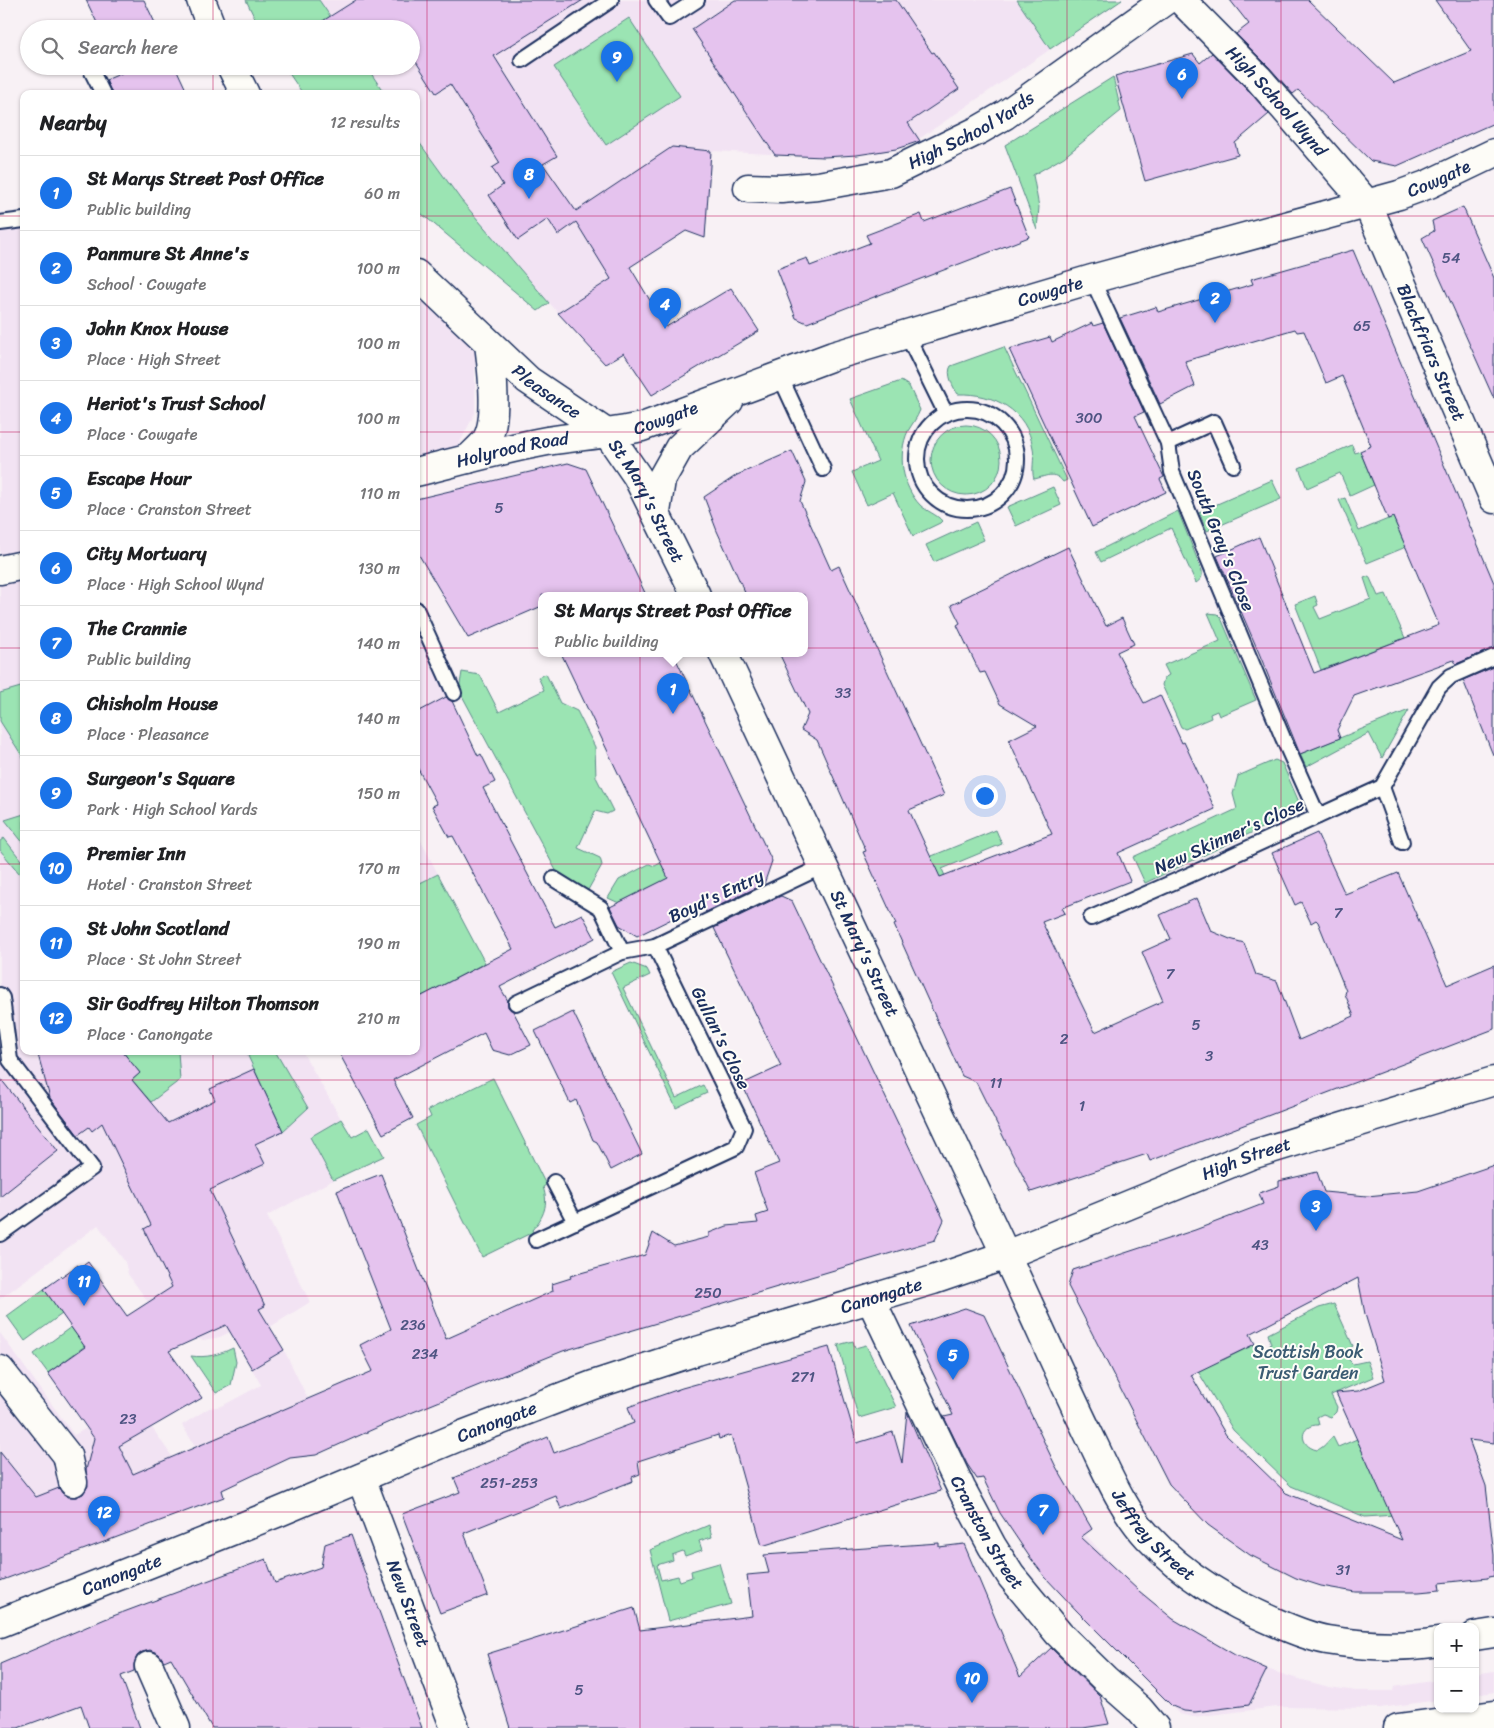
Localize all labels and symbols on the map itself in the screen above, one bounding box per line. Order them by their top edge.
street label: High School Wynd [1218,37,1337,165]
pin: 9 [601,41,633,82]
pin: 6 [1166,58,1198,99]
street label: High School Yards [902,82,1042,179]
street label: Cowgate [1402,150,1476,207]
pin: 8 [513,158,545,199]
house number: 54 [1442,245,1460,271]
street label: Cowgate [1014,266,1087,316]
street label: Blackfriars Street [1388,279,1475,426]
pin: 2 [1199,282,1231,323]
pin: 4 [649,288,681,329]
house number: 65 [1353,313,1371,339]
street label: Pleasance [504,356,588,428]
street label: Cowgate [631,391,703,444]
house number: 300 [1075,405,1103,431]
street label: Holyrood Road [452,422,572,477]
street label: St Mary's Street [600,432,694,568]
street label: South Gray's Close [1178,464,1264,616]
house number: 5 [494,495,504,521]
pin: 1 [657,673,689,714]
house number: 33 [835,680,851,706]
your location [972,783,998,809]
street label: New Skinner's Close [1148,788,1310,884]
street label: Boyd's Entry [663,860,770,932]
street label: St Mary's Street [821,884,908,1022]
house number: 7 [1334,900,1344,926]
house number: 7 [1166,961,1176,987]
street label: Gullan's Close [682,981,760,1095]
house number: 5 [1191,1012,1201,1038]
house number: 2 [1060,1026,1069,1052]
house number: 3 [1205,1043,1213,1069]
house number: 11 [990,1070,1002,1096]
house number: 1 [1079,1093,1085,1119]
street label: High Street [1197,1128,1295,1190]
pin: 3 [1300,1190,1332,1231]
house number: 43 [1251,1232,1269,1258]
pin: 11 [68,1265,100,1306]
street label: Canongate [837,1268,926,1323]
house number: 250 [694,1280,722,1306]
house number: 236 [400,1312,426,1338]
park label: Scottish Book Trust Garden [1253,1336,1364,1389]
pin: 5 [937,1339,969,1380]
house number: 234 [412,1341,438,1367]
house number: 271 [791,1364,815,1390]
street label: Canongate [451,1392,542,1452]
house number: 23 [120,1406,136,1432]
house number: 251-253 [480,1470,538,1496]
street label: Cranston Street [941,1470,1033,1597]
street label: Jeffrey Street [1102,1483,1203,1590]
pin: 7 [1027,1494,1059,1535]
pin: 12 [88,1496,120,1537]
street label: Canongate [77,1544,167,1605]
street label: New Street [377,1555,439,1652]
house number: 31 [1336,1557,1350,1583]
pin: 10 [956,1662,988,1703]
house number: 5 [574,1677,584,1703]

